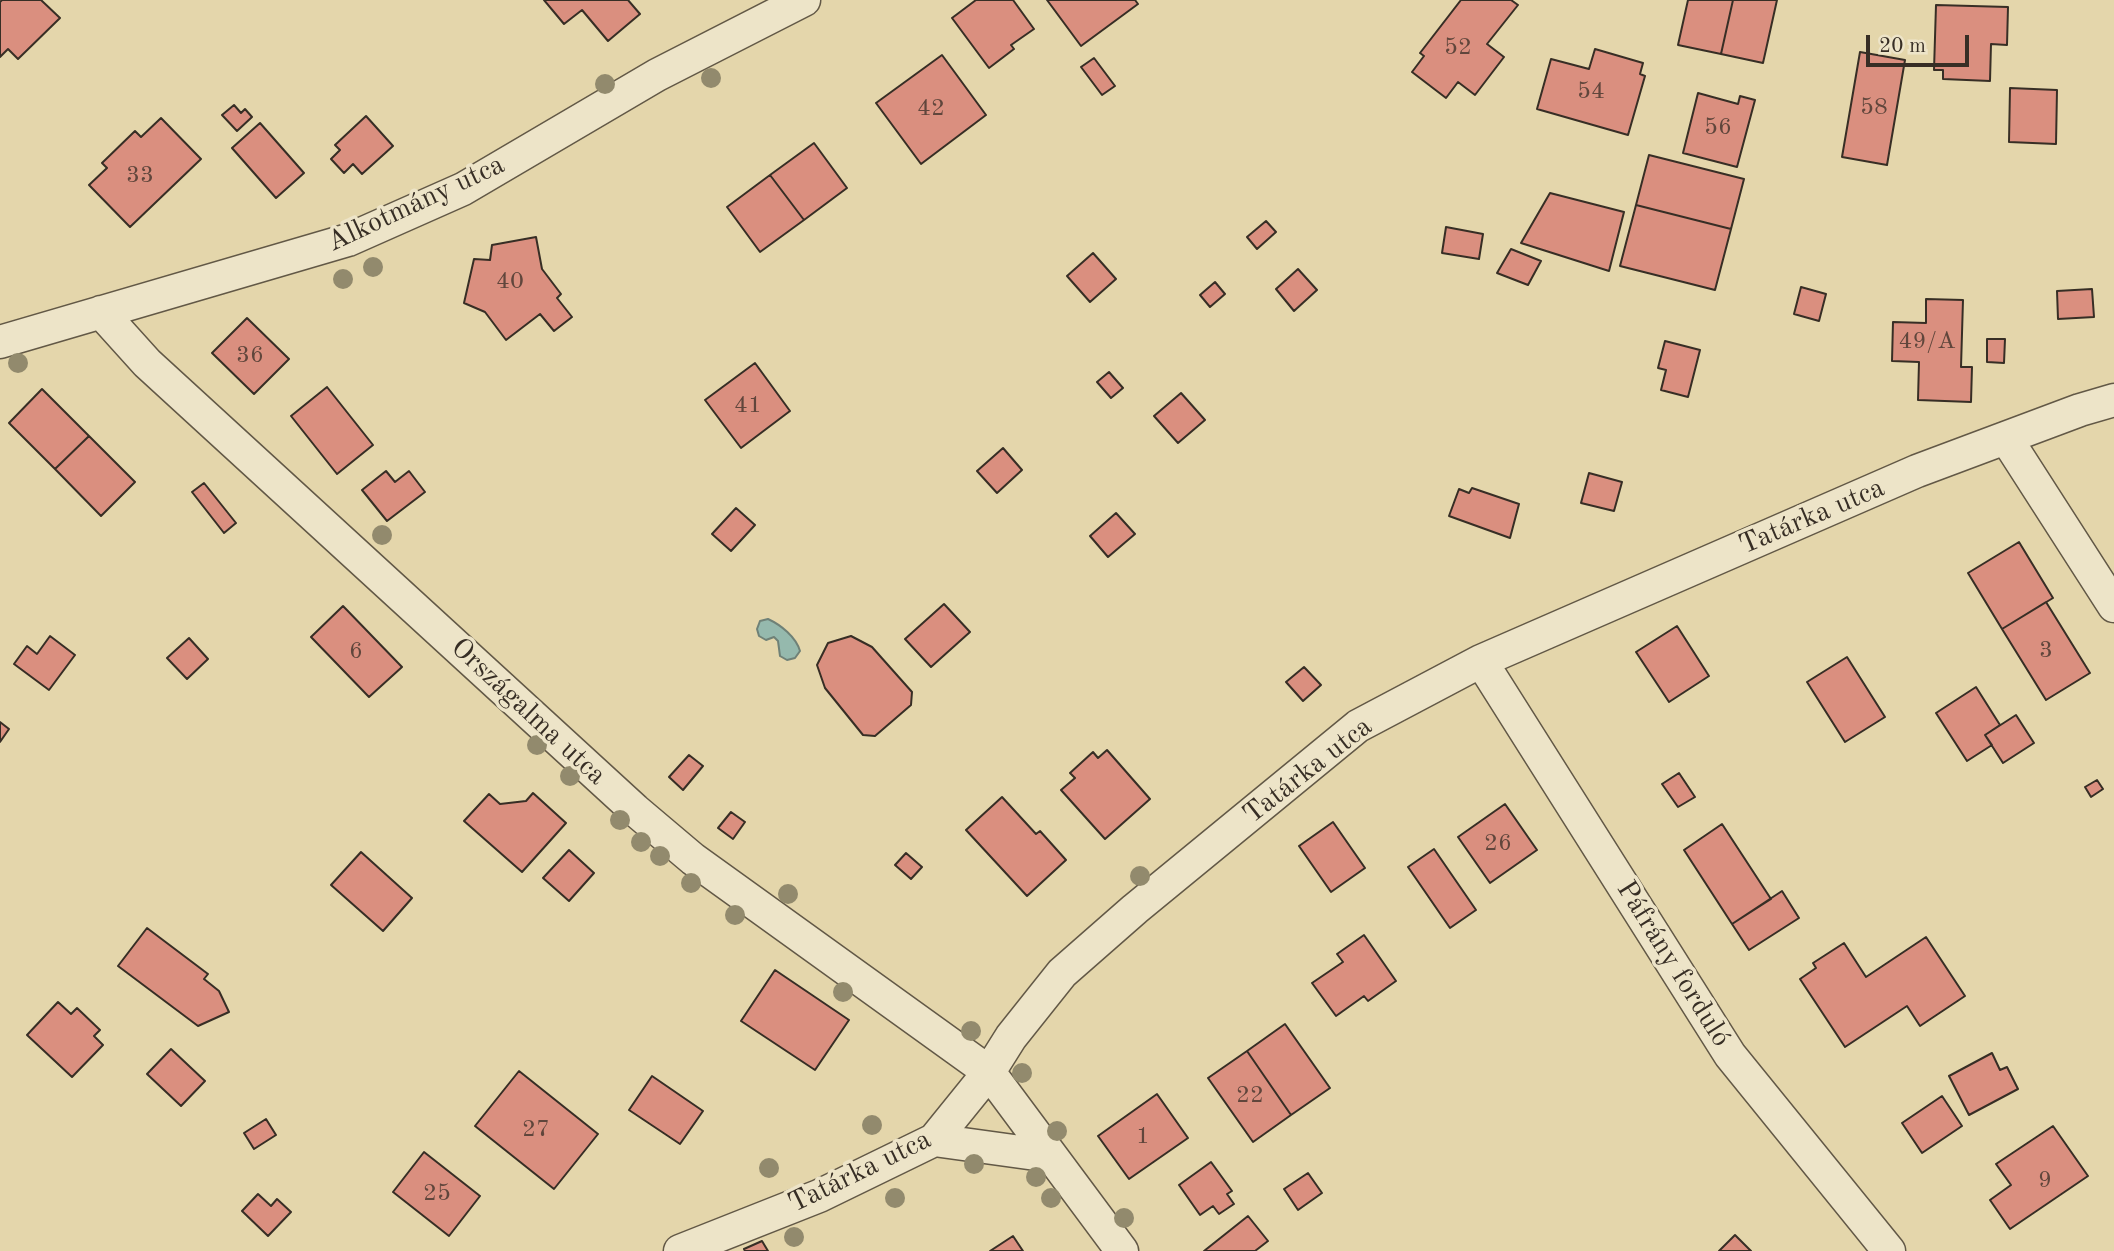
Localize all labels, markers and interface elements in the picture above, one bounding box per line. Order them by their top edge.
scale bar [1869,21,1972,65]
house number: 52 [1444,34,1472,62]
text: 20 m [1879,36,1926,57]
house number: 54 [1577,78,1605,106]
house number: 58 [1860,94,1888,122]
house number: 42 [917,95,945,123]
house number: 56 [1704,114,1732,142]
street label: Alkotmány utca [322,148,510,260]
house number: 33 [126,162,154,190]
house number: 40 [496,268,524,296]
house number: 49/A [1899,328,1955,356]
house number: 36 [236,342,264,370]
house number: 41 [734,392,762,420]
street label: Tatárka utca [1734,471,1890,563]
street label: Országalma utca [443,631,613,793]
house number: 3 [2039,637,2053,665]
house number: 6 [349,638,363,666]
street label: Tatárka utca [1237,710,1379,832]
house number: 26 [1484,830,1512,858]
street label: Páfrány forduló [1609,875,1737,1053]
house number: 22 [1236,1082,1264,1110]
house number: 27 [522,1116,550,1144]
street label: Tatárka utca [783,1123,937,1221]
house number: 1 [1136,1123,1150,1151]
house number: 9 [2038,1167,2052,1195]
house number: 25 [423,1180,451,1208]

